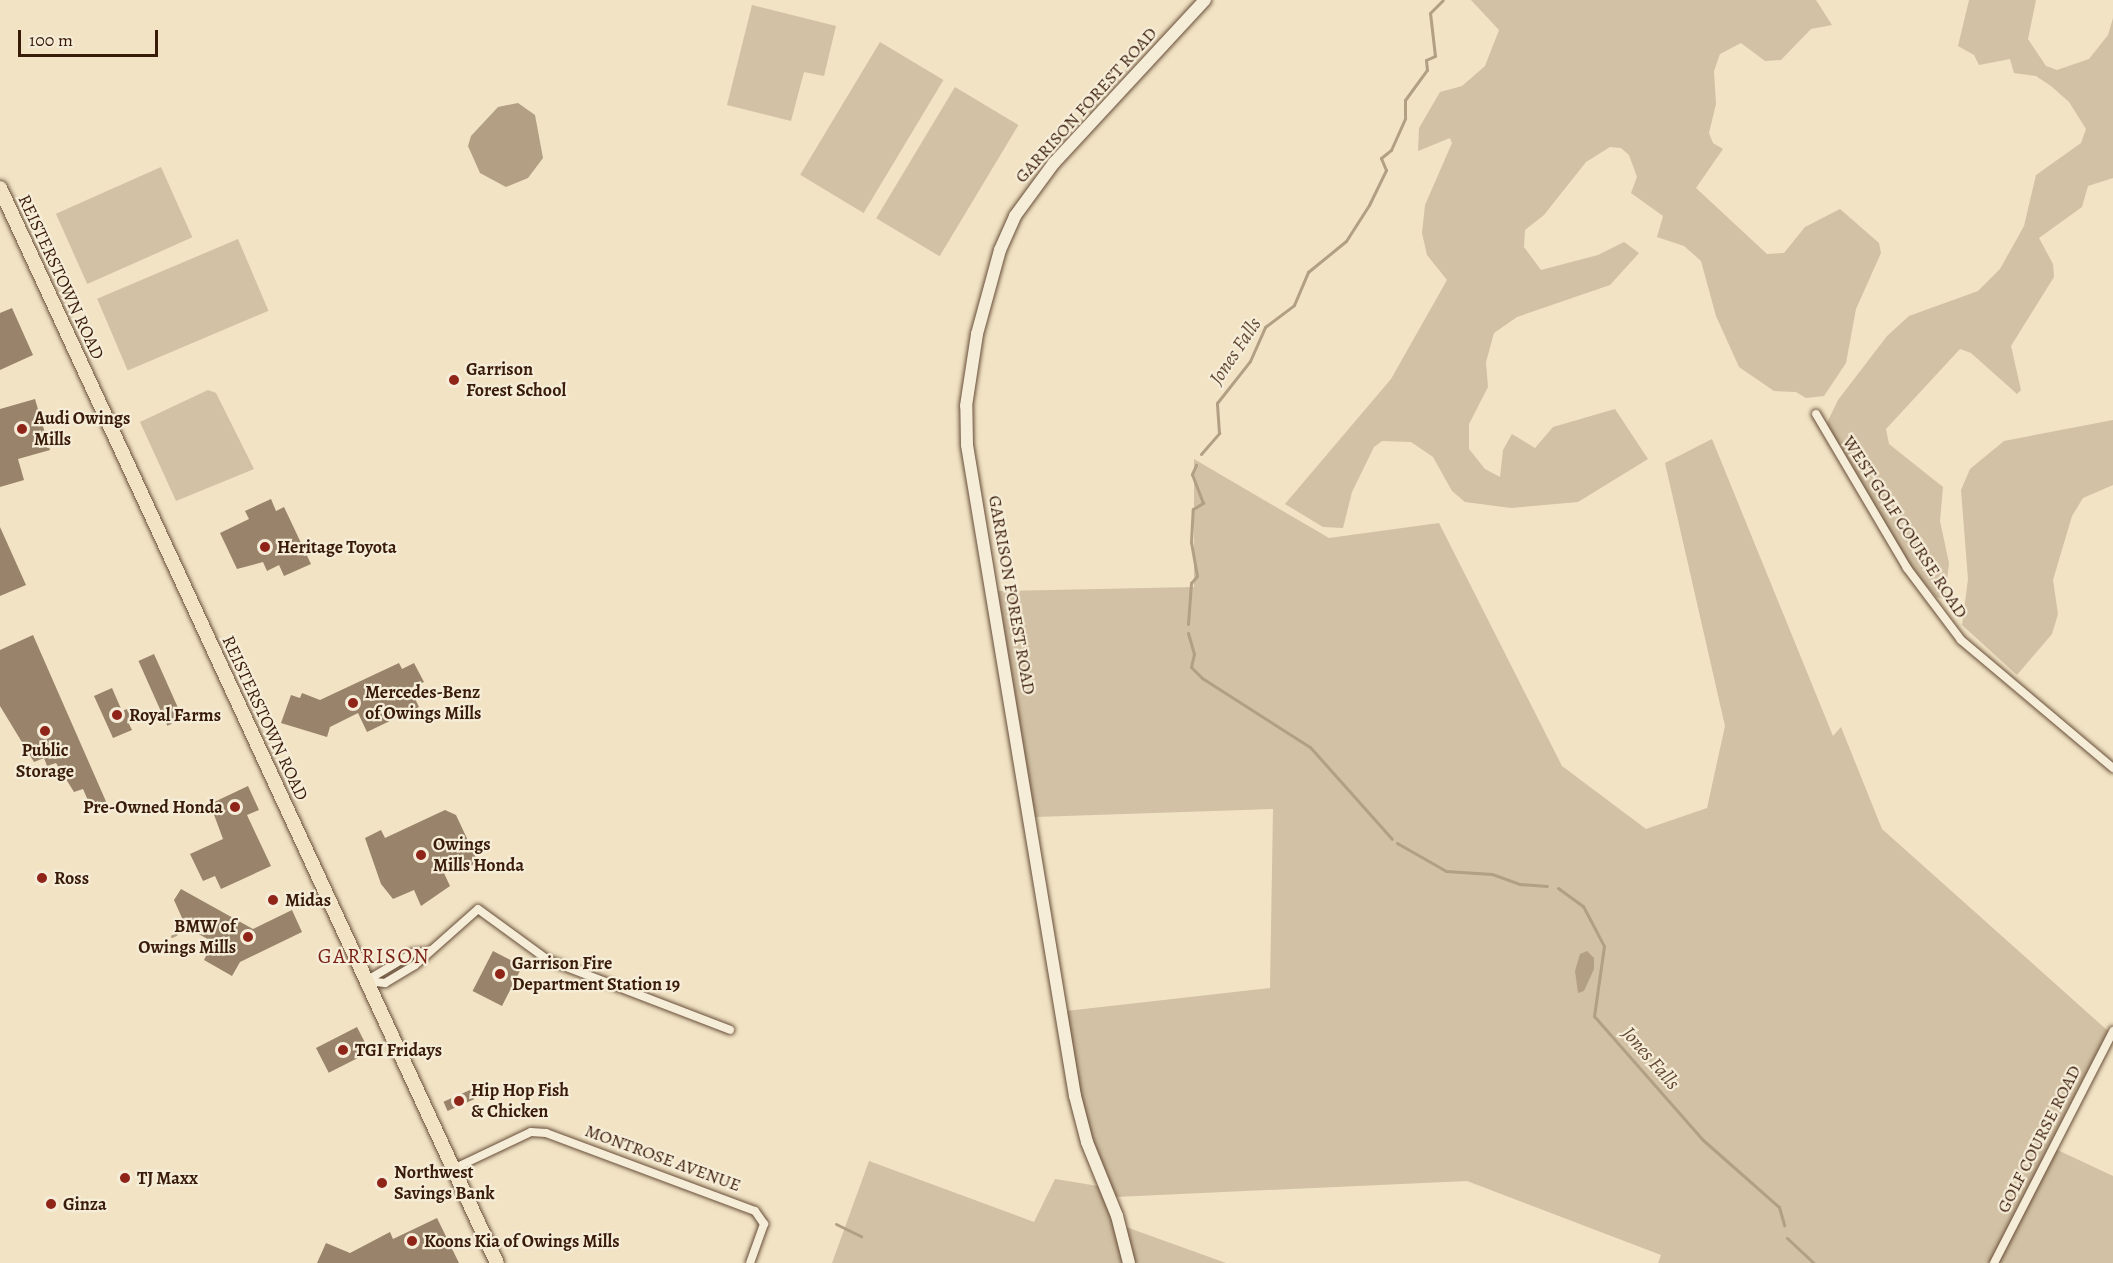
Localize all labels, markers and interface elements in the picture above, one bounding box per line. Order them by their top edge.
scale bar [21,18,160,56]
street label: GARRISON FOREST ROAD [1010,23,1162,187]
text: 100 m [29,28,73,52]
street label: REISTERSTOWN ROAD [13,191,109,363]
water label: Jones Falls [1204,313,1266,389]
place label: Garrison Forest School [466,359,566,401]
marker: Garrison Forest School [447,373,461,387]
place label: Audi Owings Mills [34,408,130,450]
marker: Audi Owings Mills [15,422,29,436]
street label: WEST GOLF COURSE ROAD [1838,432,1972,622]
street label: GARRISON FOREST ROAD [984,494,1040,696]
place label: Heritage Toyota [277,536,397,558]
marker: Heritage Toyota [258,540,272,554]
street label: REISTERSTOWN ROAD [217,632,313,804]
place label: Mercedes-Benz of Owings Mills [365,682,481,724]
marker: Mercedes-Benz of Owings Mills [346,696,360,710]
place label: Royal Farms [129,704,221,726]
marker: Royal Farms [110,708,124,722]
marker: Public Storage [38,724,52,738]
place label: Public Storage [16,740,74,783]
place label: Pre-Owned Honda [83,796,223,818]
marker: Pre-Owned Honda [228,800,242,814]
place label: Owings Mills Honda [433,834,524,876]
marker: Owings Mills Honda [414,848,428,862]
place label: Ross [54,867,89,889]
marker: Ross [35,871,49,885]
place label: Midas [285,889,331,911]
marker: Midas [266,893,280,907]
place label: BMW of Owings Mills [138,916,236,958]
marker: BMW of Owings Mills [241,930,255,944]
district label: GARRISON [318,943,430,969]
place label: Garrison Fire Department Station 19 [512,953,680,996]
marker: Garrison Fire Department Station 19 [493,967,507,981]
water label: Jones Falls [1617,1022,1685,1094]
place label: TGI Fridays [355,1039,442,1061]
marker: TGI Fridays [336,1043,350,1057]
street label: GOLF COURSE ROAD [1992,1062,2086,1216]
place label: Hip Hop Fish & Chicken [471,1080,569,1122]
marker: Hip Hop Fish & Chicken [452,1094,466,1108]
street label: MONTROSE AVENUE [582,1120,744,1196]
place label: Northwest Savings Bank [394,1162,495,1204]
place label: TJ Maxx [137,1167,198,1189]
marker: TJ Maxx [118,1171,132,1185]
marker: Northwest Savings Bank [375,1176,389,1190]
place label: Ginza [63,1193,107,1215]
marker: Ginza [44,1197,58,1211]
place label: Koons Kia of Owings Mills [424,1230,620,1252]
marker: Koons Kia of Owings Mills [405,1234,419,1248]

